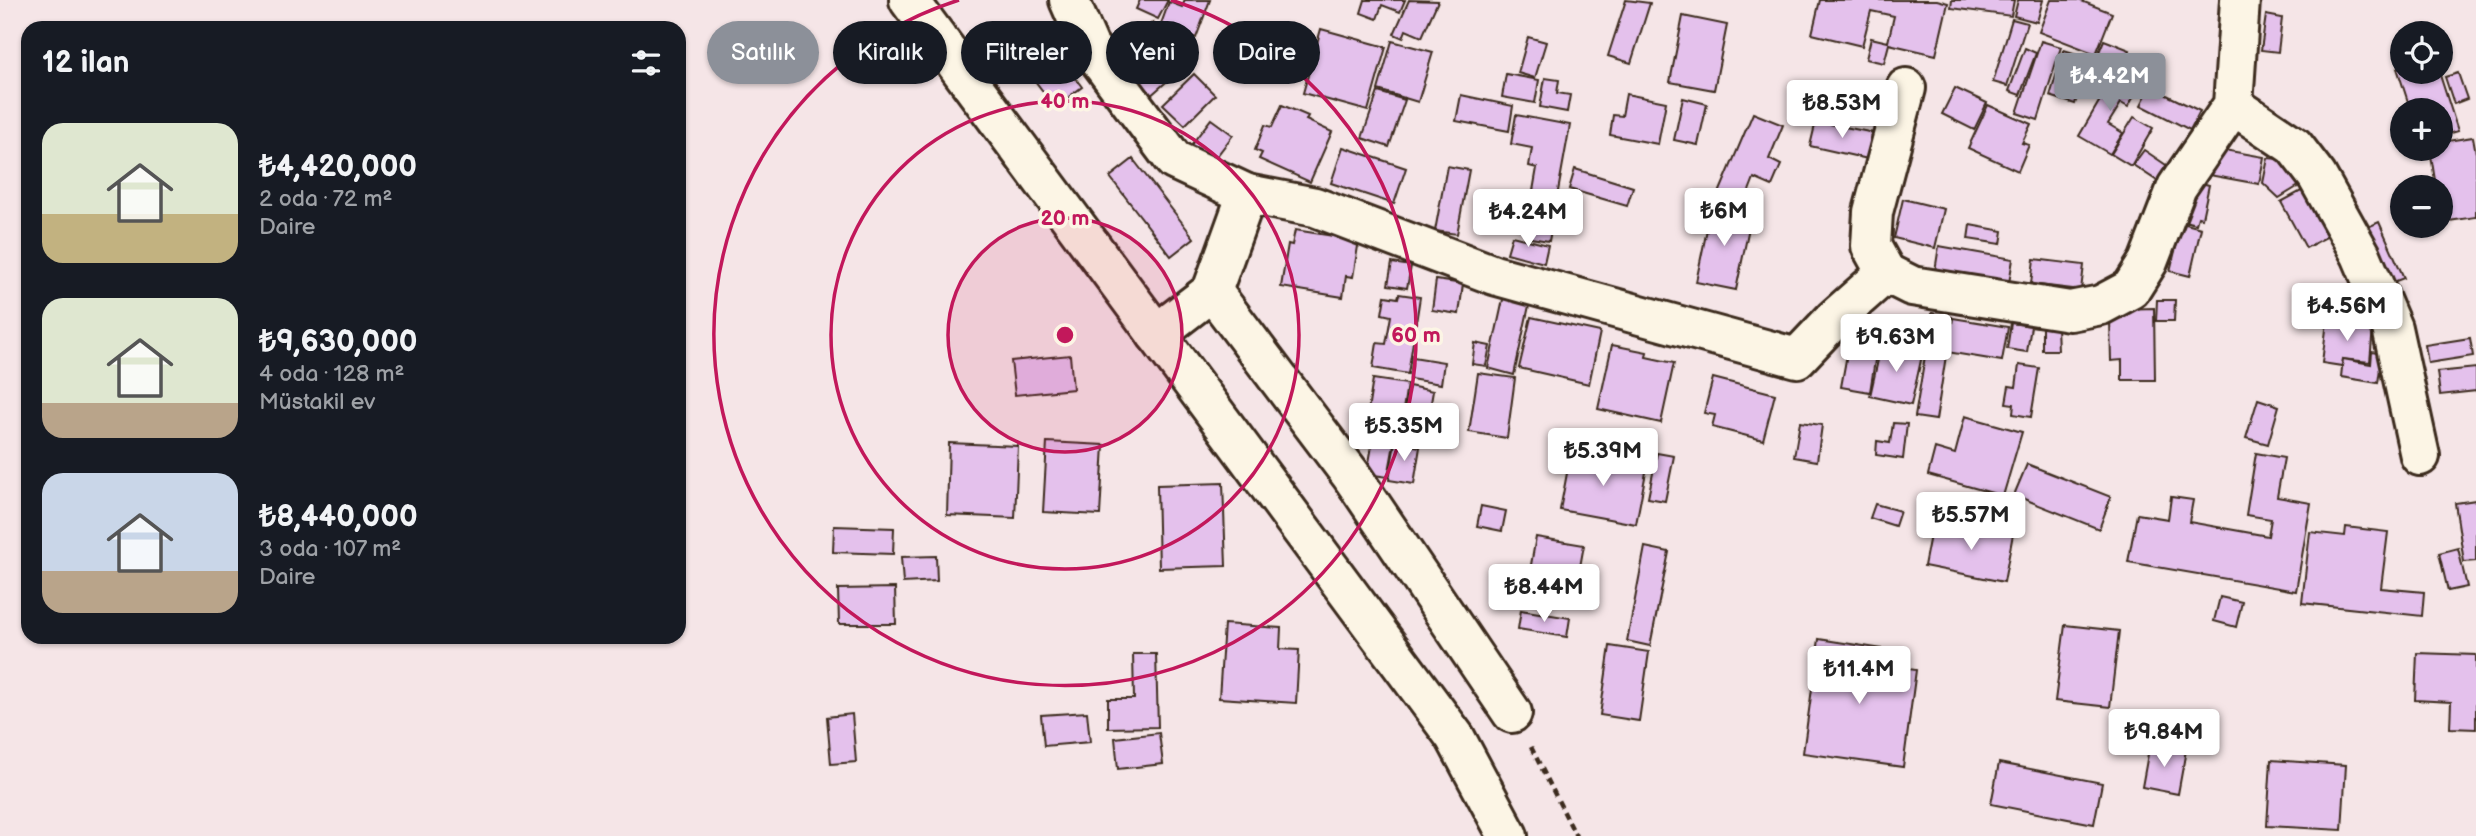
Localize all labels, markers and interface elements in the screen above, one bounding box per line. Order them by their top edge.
chip: Satılık [707,21,819,84]
chip: Kiralık [833,21,947,84]
chip: Filtreler [961,21,1092,84]
chip: Yeni [1106,21,1199,84]
chip: Daire [1213,21,1320,84]
map controls [2390,21,2453,238]
button: locate [2390,21,2453,84]
icon: filters [627,44,665,82]
text: 12 ilan [42,45,130,81]
pin: ₺4.42M [2053,54,2167,113]
text: ₺4.42M [2071,62,2149,90]
pin: ₺8.53M [1785,80,1899,140]
text: 40 m [1040,89,1090,114]
text: ₺8.53M [1803,89,1881,117]
button: + [2390,98,2453,161]
text: ₺4,420,000 [259,149,417,185]
icon: home [98,151,182,235]
button: − [2390,175,2453,238]
text: 2 oda · 72 m² [259,185,392,213]
pin: ₺6M [1690,188,1758,248]
pin: ₺4.24M [1471,190,1585,249]
text: ₺6M [1701,197,1747,225]
text: ₺4.24M [1489,198,1567,226]
text: 20 m [1041,206,1089,231]
text: Daire [259,213,315,241]
pin: ₺4.56M [2290,284,2404,343]
text: ₺4.56M [2308,292,2386,320]
pin: ₺9.63M [1839,314,1953,374]
centre of rings [1053,323,1077,347]
text: 60 m [1391,323,1441,348]
text: ₺9.63M [1857,323,1935,351]
text: ₺9,630,000 [259,324,418,360]
icon: home [98,326,182,410]
text: 4 oda · 128 m² [259,360,405,388]
text: Müstakil ev [259,388,375,416]
pin: ₺5.35M [1347,404,1461,463]
text: ₺5.35M [1365,412,1443,440]
pin: ₺5.39M [1546,428,1660,488]
text: ₺5.39M [1564,437,1642,465]
pin: ₺5.57M [1914,492,2028,552]
text: ₺8,440,000 [259,499,418,535]
icon: home [98,501,182,585]
text: ₺5.57M [1932,501,2010,529]
text: 3 oda · 107 m² [259,535,401,563]
text: Daire [259,563,315,591]
pin: ₺8.44M [1487,564,1601,624]
text: ₺8.44M [1505,573,1583,601]
pin: ₺11.4M [1802,646,1916,706]
text: ₺11.4M [1824,655,1894,683]
pin: ₺9.84M [2107,710,2221,769]
text: ₺9.84M [2125,718,2203,746]

